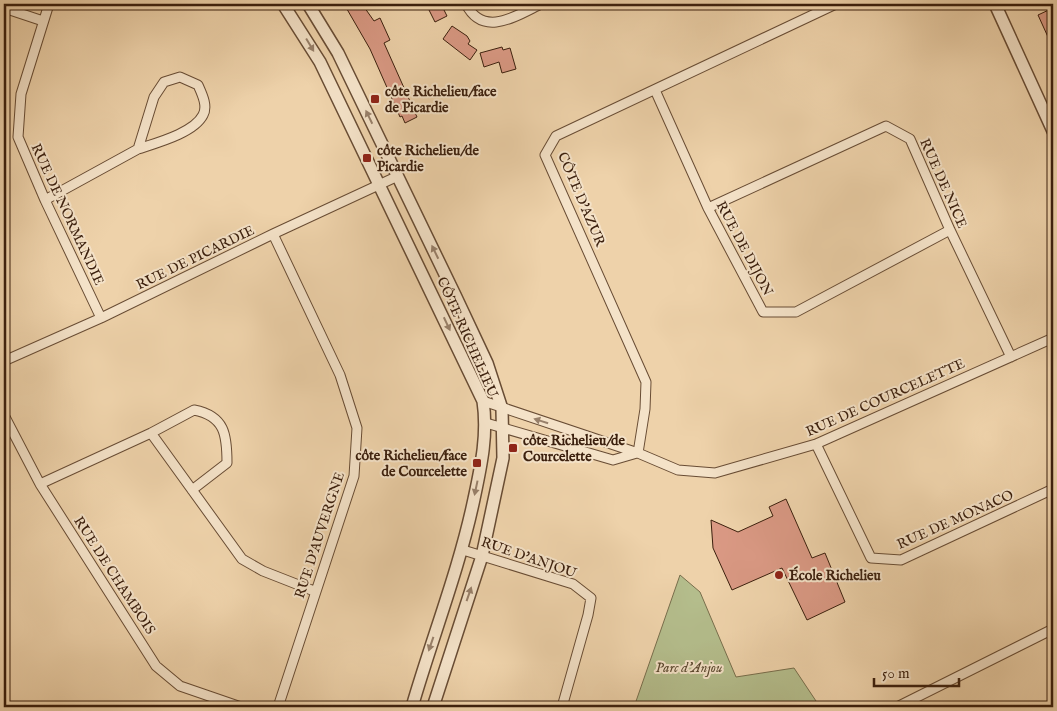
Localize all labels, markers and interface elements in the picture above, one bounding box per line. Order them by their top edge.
one-way arrow [305,38,314,51]
place label: côte Richelieu/face de Picardie [385,83,497,117]
marker: côte Richelieu/face de Picardie [369,93,381,105]
one-way arrow [365,110,373,124]
street label: RUE DE NICE [915,136,971,231]
street label: RUE DE NORMANDIE [26,141,108,288]
place label: côte Richelieu/de Picardie [377,142,479,176]
street label: CÔTE D'AZUR [553,149,610,250]
marker: côte Richelieu/de Picardie [361,152,373,164]
street label: RUE DE DIJON [712,198,777,299]
street label: RUE DE PICARDIE [133,221,258,294]
one-way arrow [430,244,439,259]
street label: CÔTE RICHELIEU [432,274,503,401]
one-way arrow [443,317,451,331]
street label: RUE DE COURCELETTE [803,355,968,441]
one-way arrow [534,417,549,425]
place label: côte Richelieu/de Courcelette [523,432,625,466]
marker: côte Richelieu/de Courcelette [507,442,519,454]
place label: côte Richelieu/face de Courcelette [355,447,468,481]
marker: côte Richelieu/face de Courcelette [471,457,483,469]
street label: RUE D'AUVERGNE [291,469,349,601]
one-way arrow [472,481,480,497]
street label: RUE DE MONACO [894,486,1017,554]
street label: RUE DE CHAMBOIS [69,513,159,638]
street label: RUE D'ANJOU [479,533,579,583]
place label: École Richelieu [789,566,882,585]
marker: École Richelieu [773,569,785,581]
one-way arrow [466,587,473,602]
one-way arrow [427,637,435,652]
scale bar [874,656,960,688]
park label: Parc d'Anjou [656,659,722,677]
text: 50 m [882,664,910,683]

